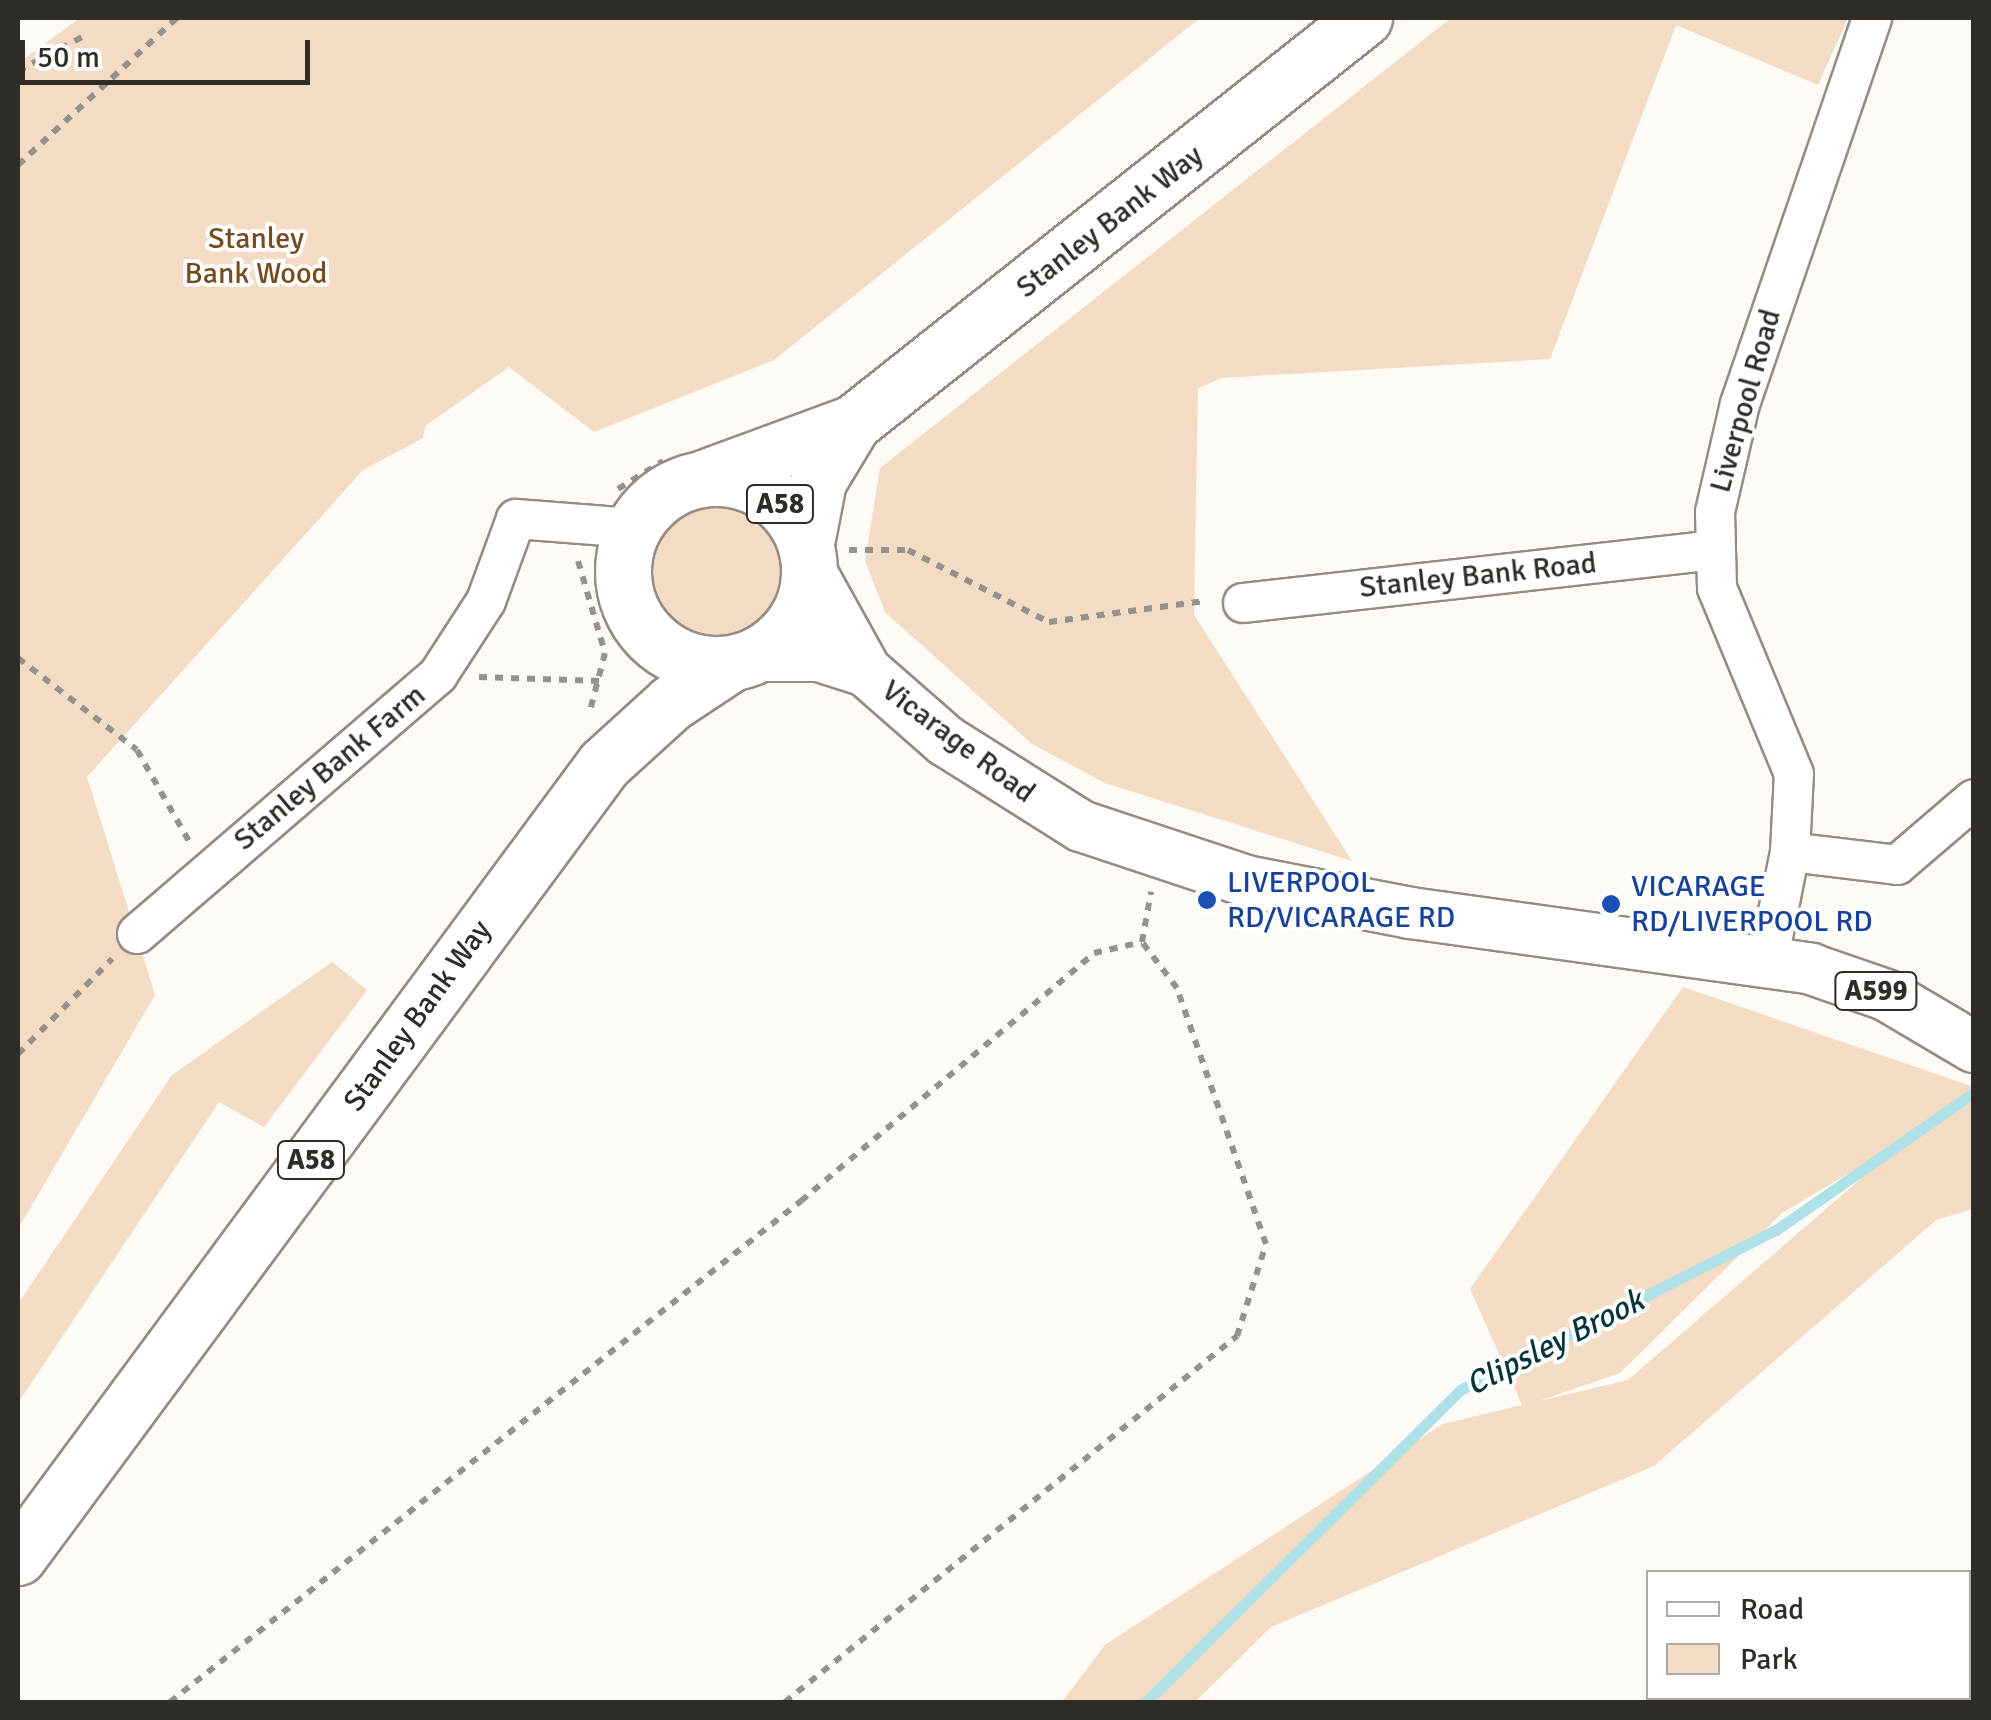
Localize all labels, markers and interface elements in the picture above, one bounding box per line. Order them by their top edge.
scale bar [25,20,315,82]
text: 50 m [37,39,100,76]
street label: Stanley Bank Way [1009,138,1211,306]
park label: Stanley Bank Wood [185,221,327,292]
street label: Liverpool Road [1703,305,1789,497]
road number: A58 [745,481,815,527]
street label: Stanley Bank Road [1358,546,1598,606]
street label: Vicarage Road [874,673,1042,811]
street label: Stanley Bank Farm [227,678,433,858]
place label: LIVERPOOL RD/VICARAGE RD [1227,865,1455,936]
place label: VICARAGE RD/LIVERPOOL RD [1631,869,1873,940]
marker: LIVERPOOL RD/VICARAGE RD [1196,889,1218,911]
marker: VICARAGE RD/LIVERPOOL RD [1600,893,1622,915]
street label: Stanley Bank Way [337,914,499,1118]
road number: A599 [1834,968,1918,1014]
road number: A58 [276,1137,346,1183]
water label: Clipsley Brook [1460,1282,1650,1404]
legend [1646,1570,1971,1700]
text: Road [1740,1591,1804,1628]
text: Park [1740,1641,1798,1678]

